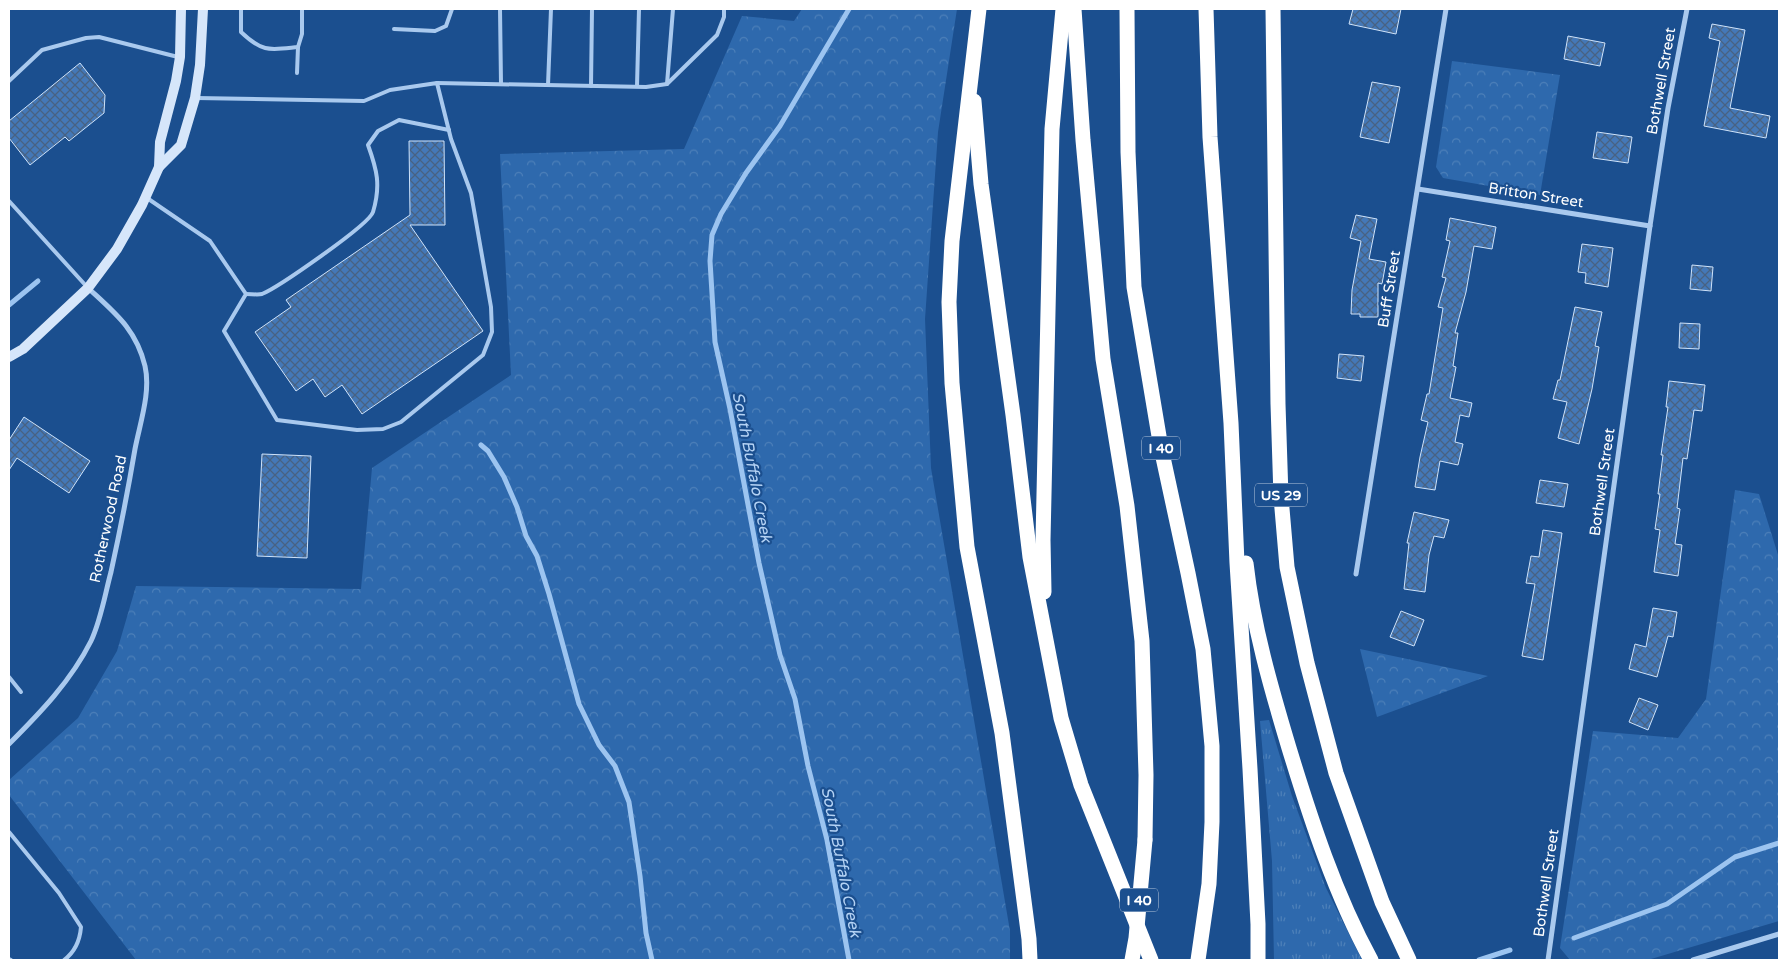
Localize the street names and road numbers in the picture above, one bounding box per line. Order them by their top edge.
street label: Bothwell Street [1643,26,1679,136]
street label: Britton Street [1487,179,1585,211]
street label: Buff Street [1374,249,1404,329]
street label: Bothwell Street [1586,427,1619,537]
road number: I 40 [1142,436,1180,459]
street label: Rotherwood Road [86,454,130,584]
road number: US 29 [1255,484,1307,506]
street label: Bothwell Street [1530,828,1563,938]
road number: I 40 [1120,888,1158,912]

